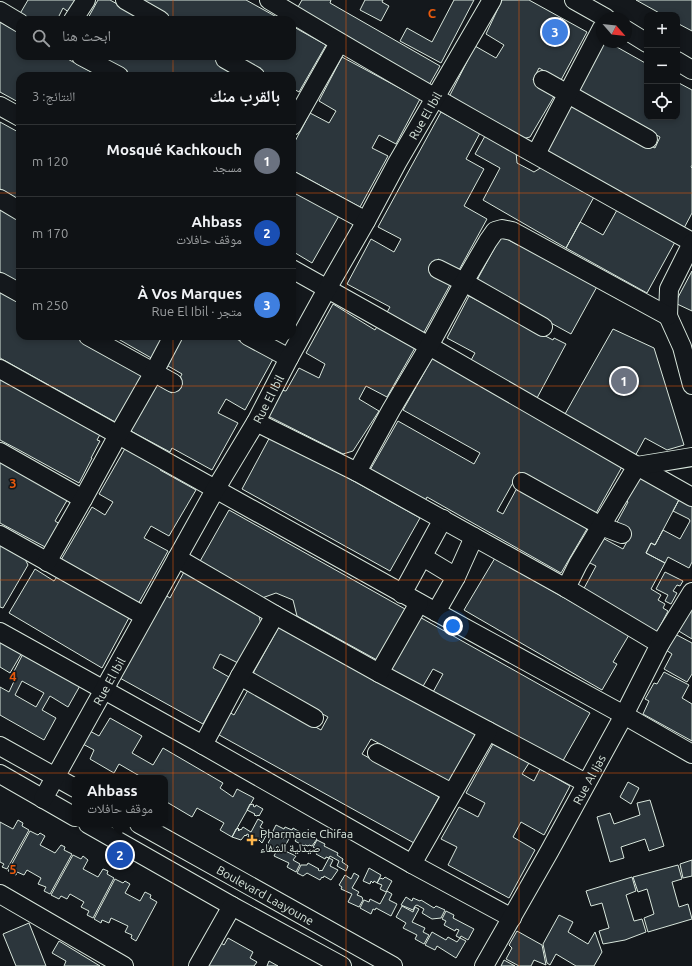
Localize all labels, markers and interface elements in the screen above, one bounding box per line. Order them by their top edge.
text: C [428,6,437,20]
north arrow [596,12,632,48]
map controls [644,12,680,120]
button: + [644,12,680,48]
search box [16,16,296,60]
pin: 3 [542,17,568,47]
icon: search [30,27,52,49]
text: ابحث هنا [62,27,111,44]
button: − [644,48,680,84]
button: locate [644,84,680,120]
text: بالقرب منك [210,86,280,105]
text: النتائج: 3 [32,89,75,103]
street label: Rue El Ibil [406,89,444,141]
text: Mosqué Kachkouch [107,141,242,158]
text: 120 m [32,154,68,168]
text: 1 [263,154,271,168]
text: مسجد [213,160,242,174]
text: Ahbass [191,213,242,230]
text: 170 m [32,226,68,240]
text: 2 [263,226,271,240]
text: موقف حافلات [176,232,242,246]
text: À Vos Marques [137,285,242,302]
text: 250 m [32,298,68,312]
text: 3 [263,298,271,312]
text: متجر · Rue El Ibil [151,304,242,318]
pin: 1 [611,366,637,396]
street label: Rue El Ibil [250,373,286,425]
text: 3 [9,476,17,490]
your location [443,616,463,636]
street label: Rue El Ibil [90,655,127,707]
text: 4 [9,669,17,683]
street label: Rue Al Ijas [570,752,608,807]
popup [72,775,168,827]
text: Ahbass [87,782,138,799]
text: موقف حافلات [87,801,153,815]
place label: Pharmacie Chifaa صيدلية الشفاء [260,827,353,855]
marker: Pharmacie Chifaa صيدلية الشفاء [247,835,257,845]
pin: 2 [107,840,133,870]
text: 5 [9,862,17,876]
street label: Boulevard Laayoune [215,862,316,927]

